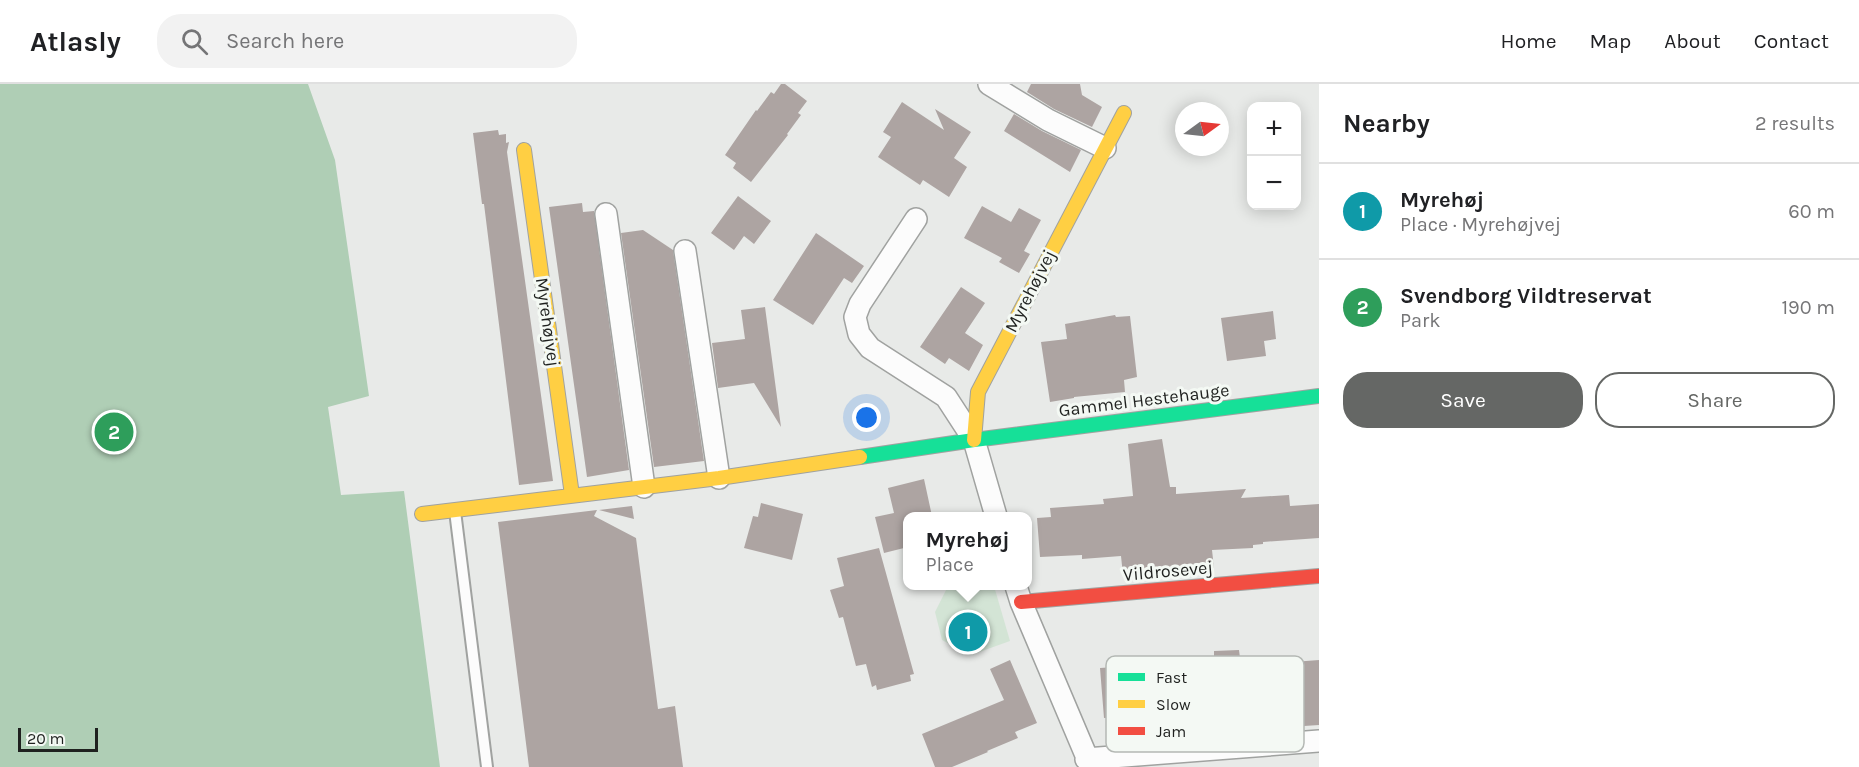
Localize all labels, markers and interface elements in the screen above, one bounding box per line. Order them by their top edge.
search box [157,14,577,68]
text: Atlasly [30,25,121,58]
icon: search [178,25,211,58]
text: Search here [226,28,344,54]
text: Home [1501,29,1557,53]
text: Map [1590,29,1631,53]
text: About [1664,29,1721,53]
text: Contact [1754,29,1829,53]
north arrow [1175,102,1229,156]
map controls [1247,102,1301,210]
button: + [1247,102,1301,156]
text: Nearby [1343,108,1430,139]
text: 2 results [1755,112,1835,135]
button: − [1247,156,1301,210]
text: Myrehøj [1400,187,1484,213]
text: 1 [1359,200,1366,223]
text: 60 m [1788,200,1835,223]
text: Place · Myrehøjvej [1400,213,1561,236]
street label: Myrehøjvej [1000,246,1060,336]
street label: Myrehøjvej [531,276,565,368]
text: Svendborg Vildtreservat [1400,283,1652,309]
text: 2 [1356,296,1369,319]
text: 190 m [1781,296,1835,319]
text: Park [1400,309,1441,332]
button: Save [1343,372,1583,428]
button: Share [1595,372,1835,428]
street label: Gammel Hestehauge [1058,379,1230,421]
your location [852,403,881,432]
pin: 2 [94,410,134,454]
popup [903,512,1032,590]
text: Myrehøj [925,527,1010,553]
text: Place [925,553,974,576]
street label: Vildrosevej [1122,556,1214,586]
pin: 1 [948,610,988,654]
legend [1106,656,1304,752]
text: Fast [1156,668,1187,687]
text: Slow [1156,695,1191,714]
text: Jam [1156,722,1186,741]
scale bar [18,725,98,752]
text: 20 m [27,729,65,748]

